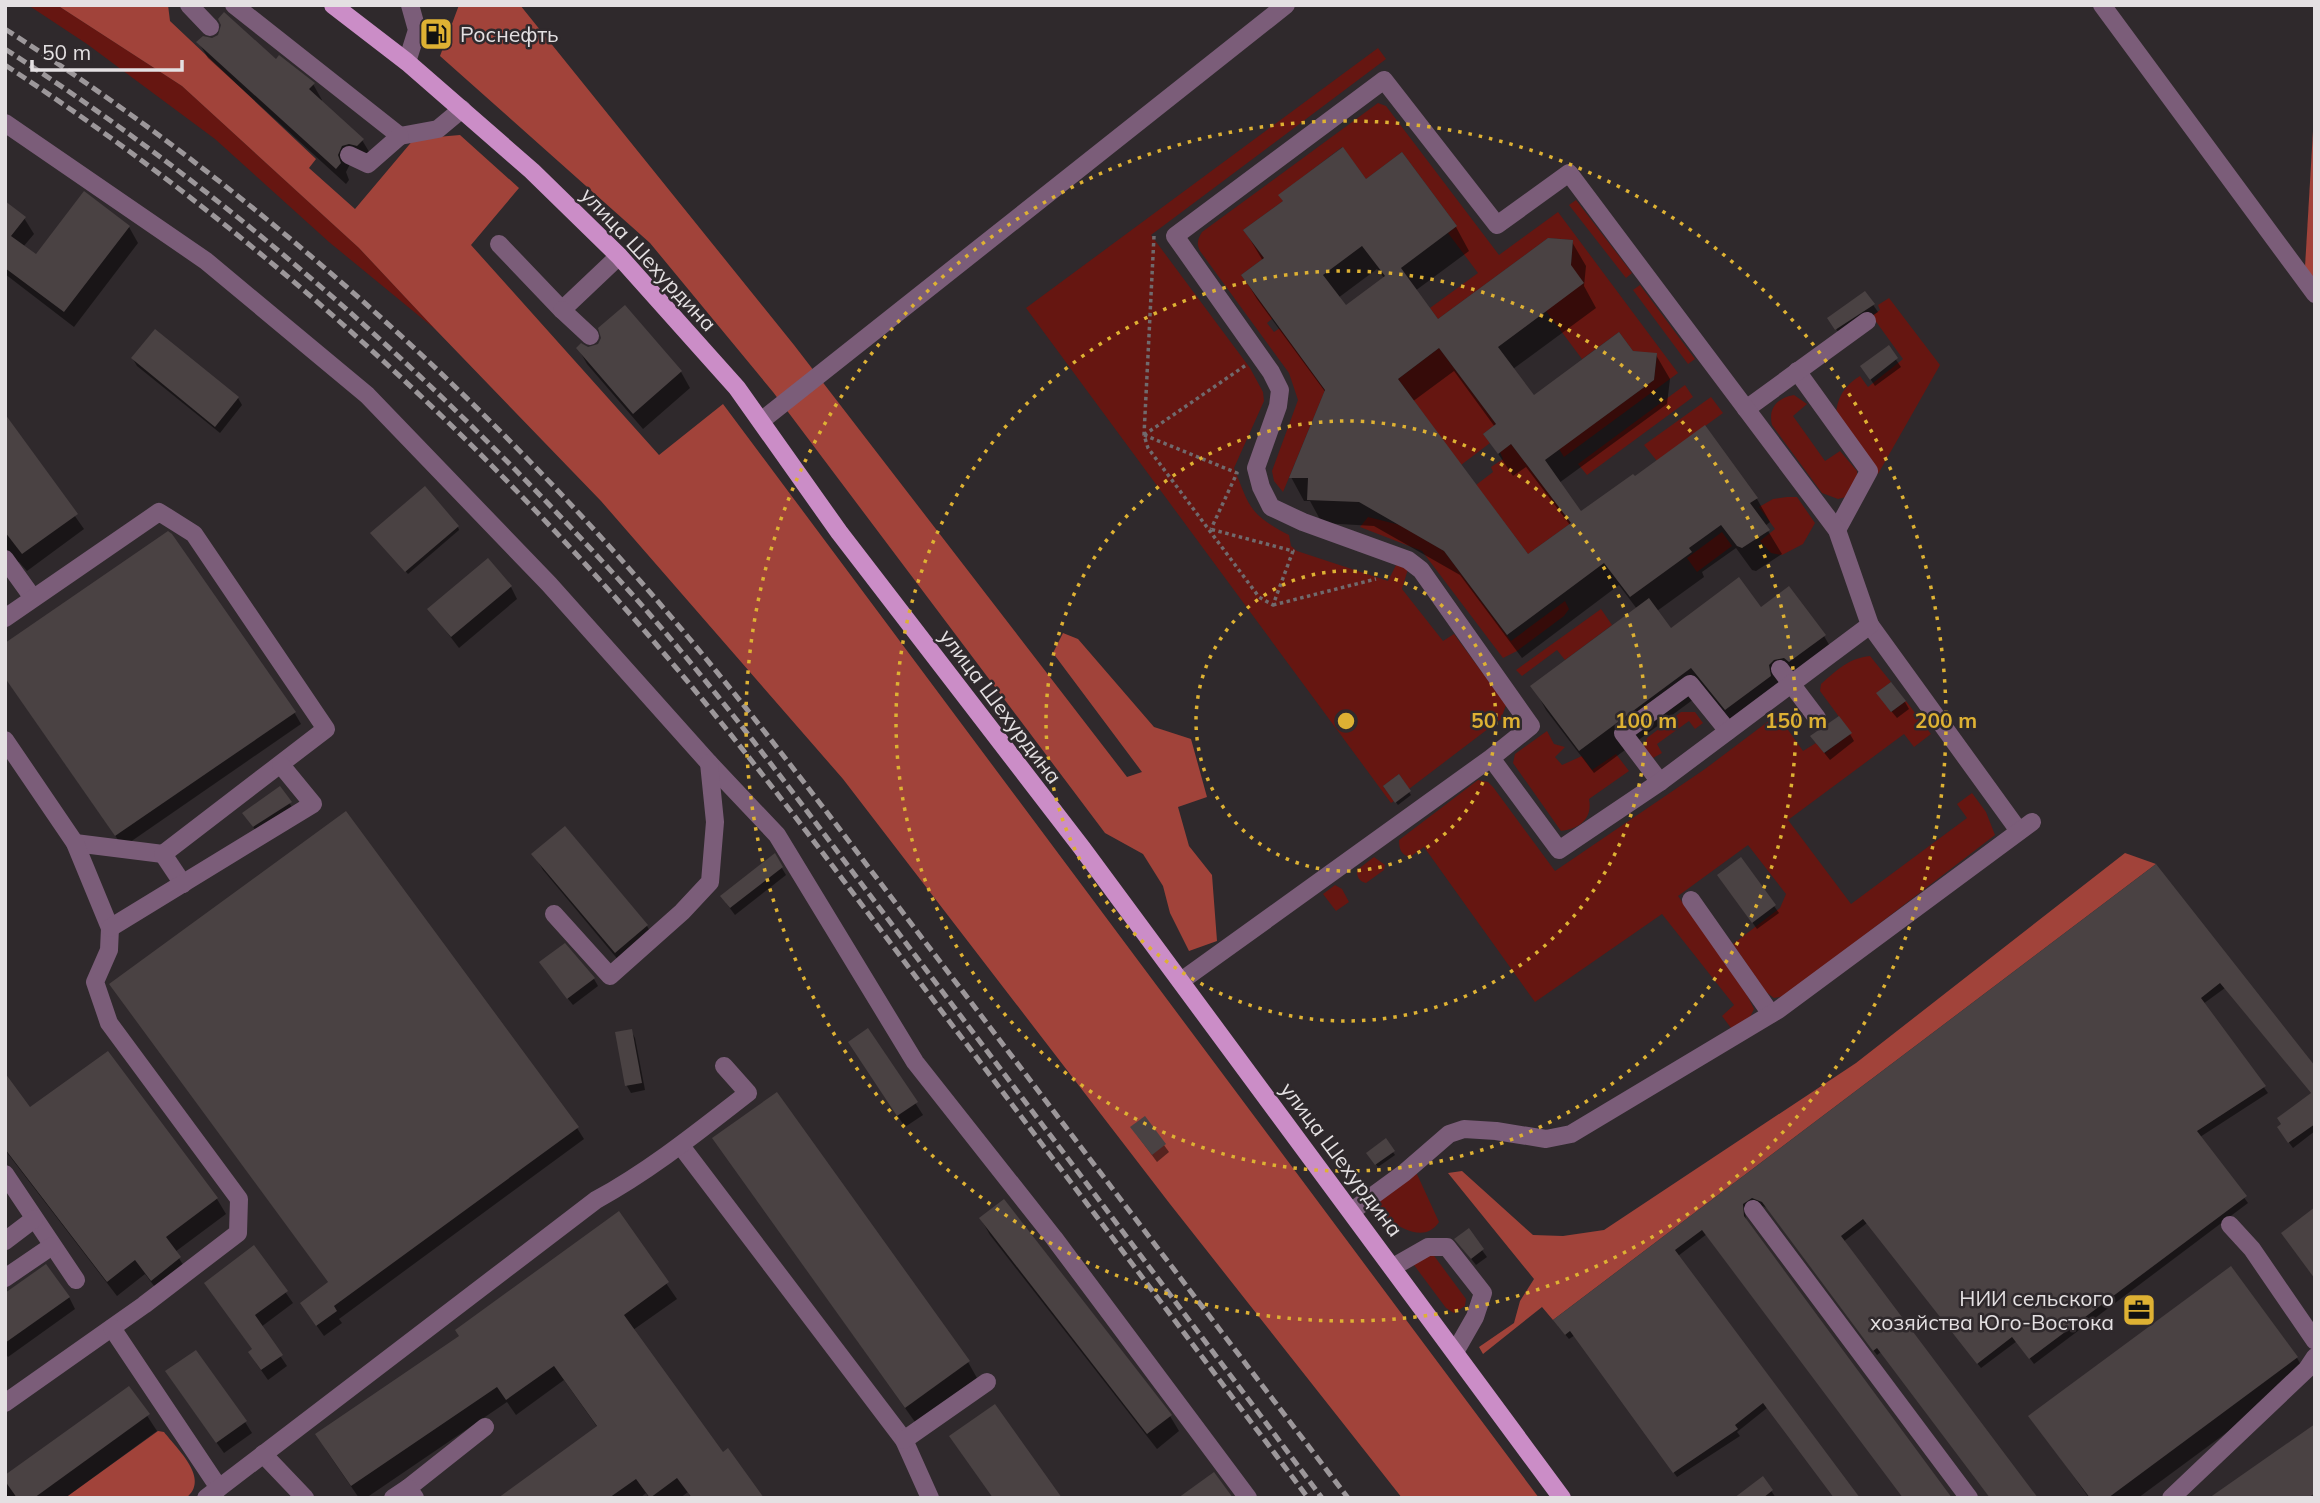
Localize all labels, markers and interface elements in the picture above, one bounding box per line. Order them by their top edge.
fuel station icon: Роснефть [417,15,455,53]
place label: Роснефть [460,21,559,47]
scale bar [32,28,182,72]
text: 50 m [42,39,91,65]
street label: улица Шехурдина [576,182,722,336]
street label: улица Шехурдина [934,624,1068,788]
text: 50 m [1471,707,1521,733]
text: 100 m [1615,707,1677,733]
text: 150 m [1765,707,1827,733]
text: 200 m [1915,707,1977,733]
centre of rings [1334,709,1358,733]
street label: улица Шехурдина [1275,1077,1409,1241]
place label: НИИ сельского хозяйства Юго-Востока [1870,1285,2114,1335]
office icon: НИИ сельского хозяйства Юго-Востока [2120,1291,2158,1329]

